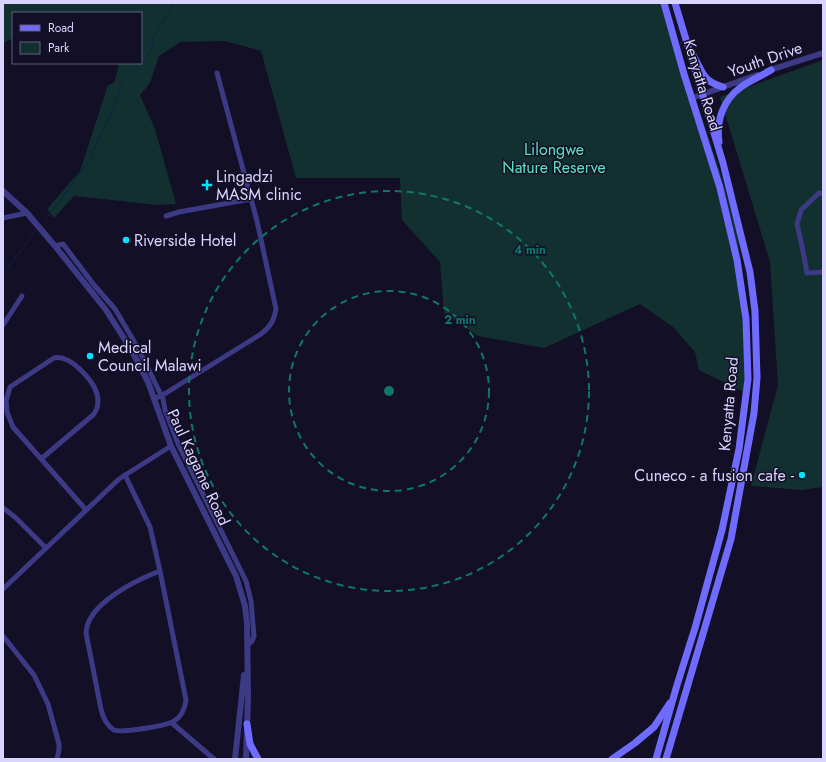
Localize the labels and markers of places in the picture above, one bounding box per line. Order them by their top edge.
place label: Lingadzi MASM clinic [216,165,302,206]
marker: Lingadzi MASM clinic [201,179,213,191]
place label: Riverside Hotel [134,229,236,252]
marker: Riverside Hotel [121,235,131,245]
place label: Medical Council Malawi [98,336,202,377]
marker: Medical Council Malawi [85,351,95,361]
centre of rings [382,384,396,398]
place label: Cuneco - a fusion cafe - [634,464,795,487]
marker: Cuneco - a fusion cafe - [797,470,807,480]

